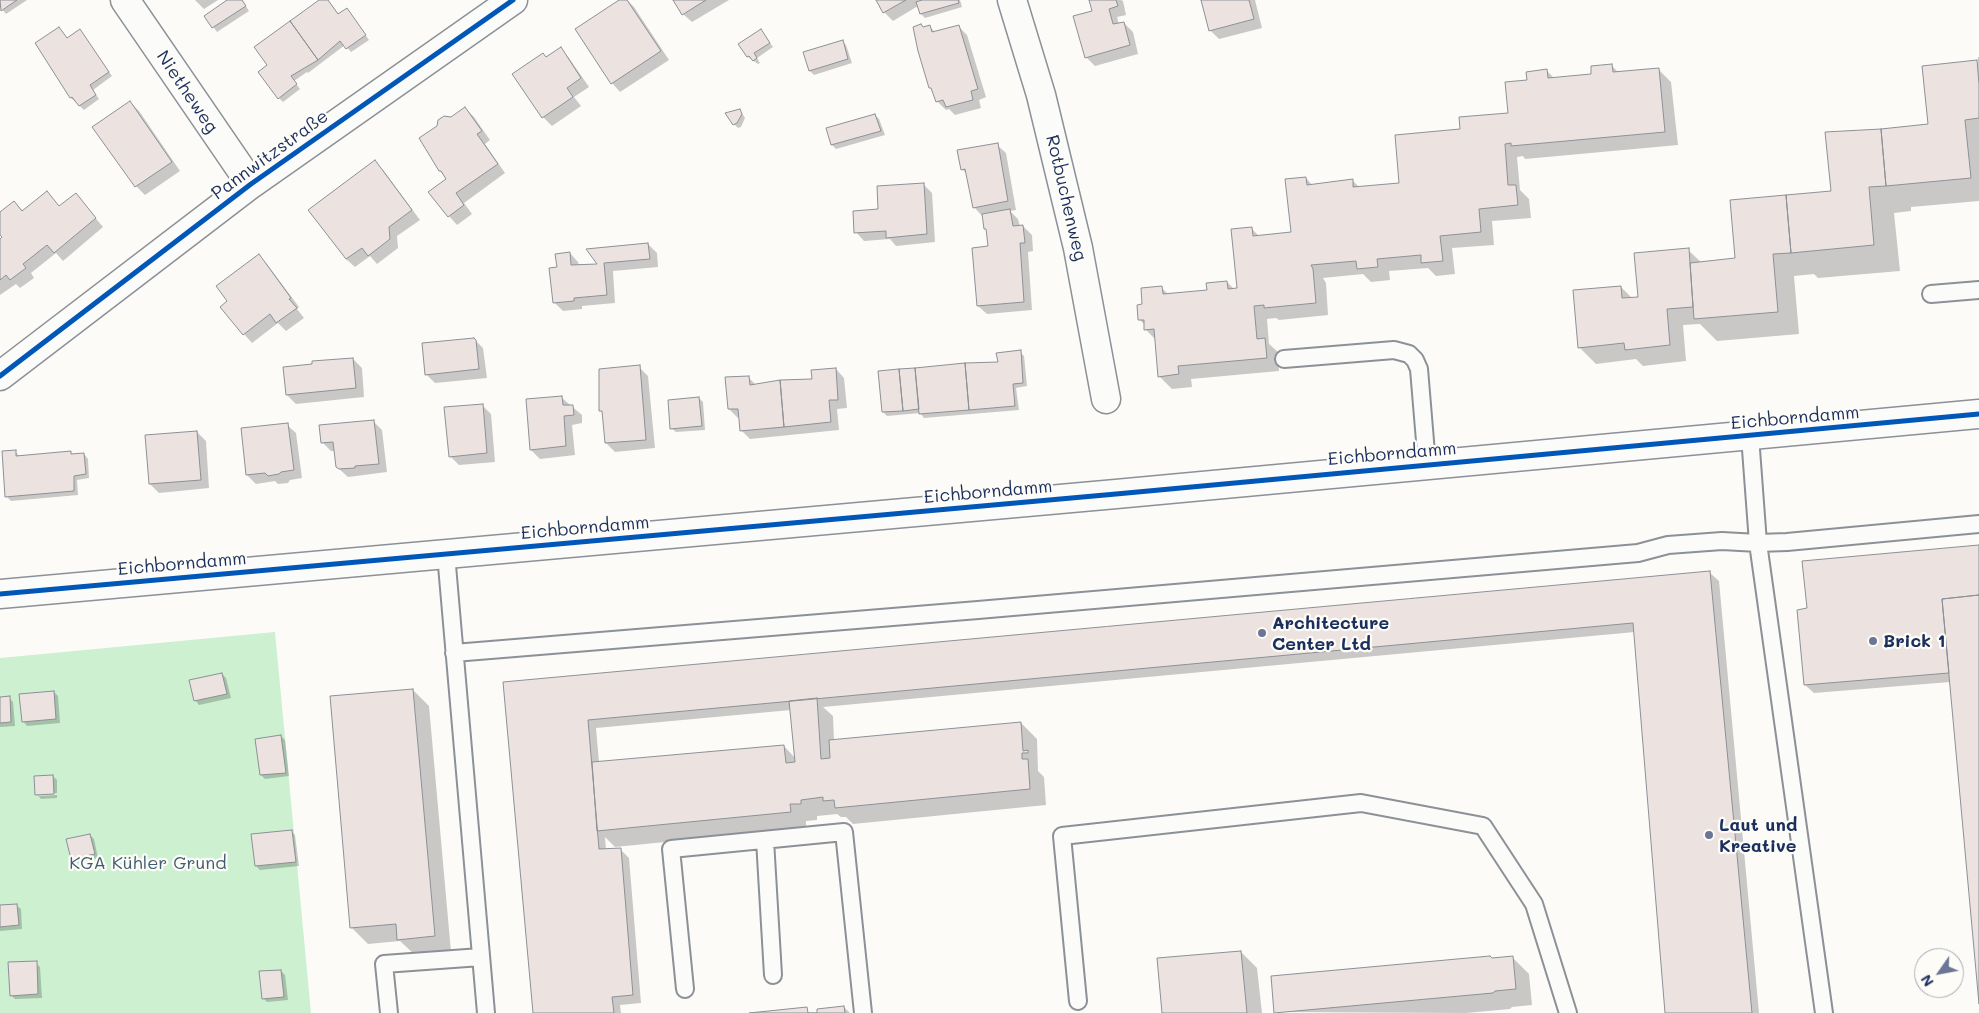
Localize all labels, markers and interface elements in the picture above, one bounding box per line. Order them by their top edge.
street label: Nietheweg [152,47,222,137]
street label: Pannwitzstraße [207,105,333,205]
street label: Rotbuchenweg [1041,133,1091,263]
street label: Eichborndamm [1730,402,1860,434]
street label: Eichborndamm [1327,438,1457,470]
street label: Eichborndamm [923,476,1053,508]
street label: Eichborndamm [520,512,650,544]
street label: Eichborndamm [117,548,247,580]
place label: Architecture Center Ltd [1272,612,1389,654]
marker: Architecture Center Ltd [1256,627,1268,639]
place label: Brick 1 [1883,630,1946,652]
marker: Brick 1 [1867,635,1879,647]
place label: Laut und Kreative [1719,814,1797,856]
marker: Laut und Kreative [1703,829,1715,841]
park label: KGA Kühler Grund [69,852,227,874]
north arrow [1914,948,1964,998]
text: N [1916,971,1938,991]

